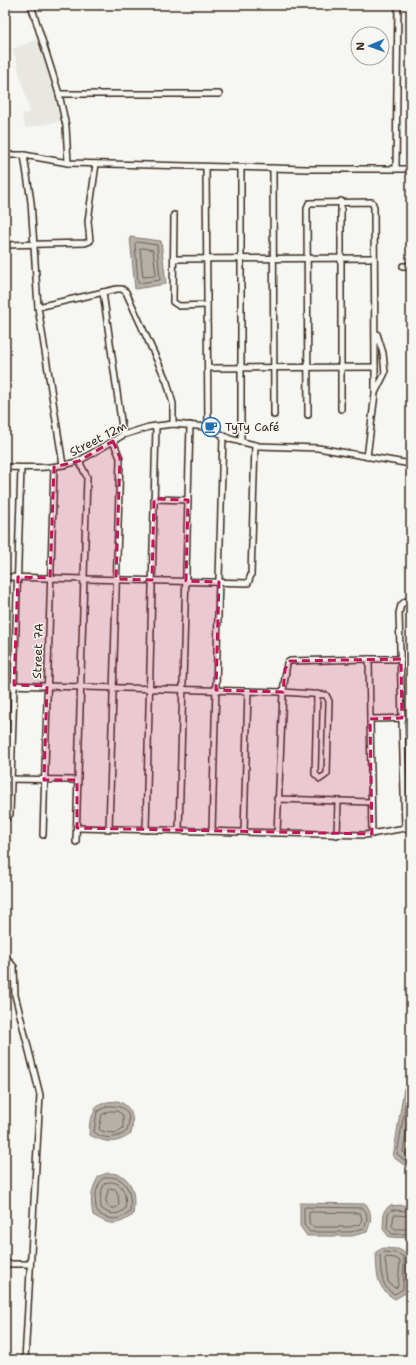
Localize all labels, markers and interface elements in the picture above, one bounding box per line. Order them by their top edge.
north arrow [350,26,390,66]
text: N [353,41,368,51]
cafe icon: TyTy Café [200,416,222,438]
street label: Street 12m [67,418,129,460]
place label: TyTy Café [225,419,280,435]
street label: Street 7A [29,622,47,679]

